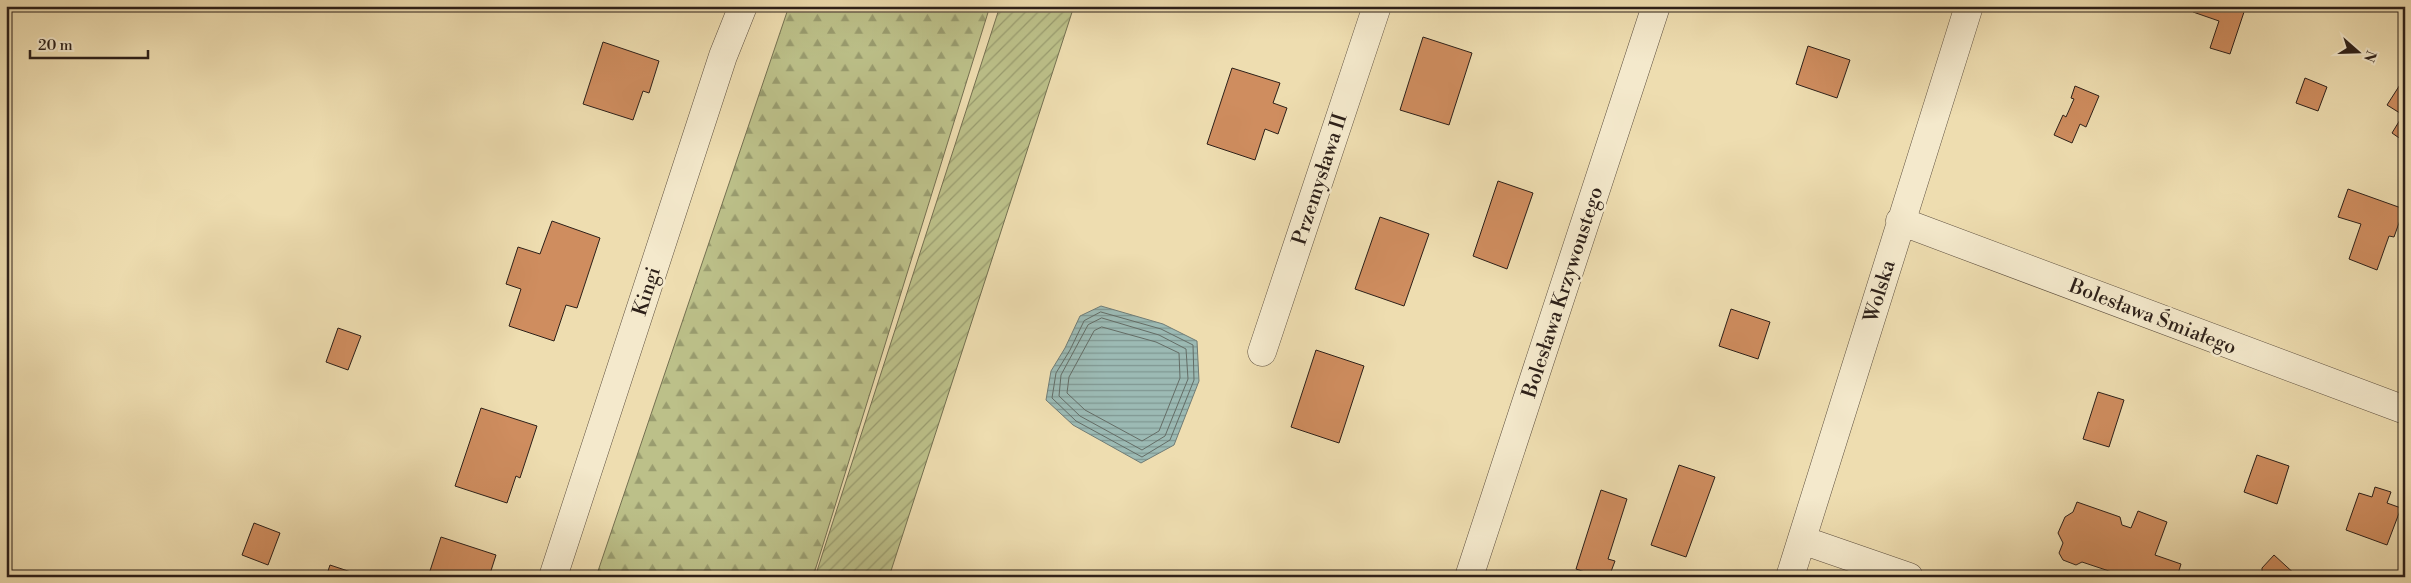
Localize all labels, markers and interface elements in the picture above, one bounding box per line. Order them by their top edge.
scale bar [30,28,148,60]
north arrow [2334,28,2384,78]
text: 20 m [38,36,73,55]
text: N [2359,48,2380,64]
street label: Przemysława II [1287,110,1354,249]
street label: Bolesława Krzywoustego [1517,184,1609,402]
street label: Wolska [1859,256,1902,327]
street label: Kingi [628,263,667,319]
street label: Bolesława Śmiałego [2064,273,2240,361]

